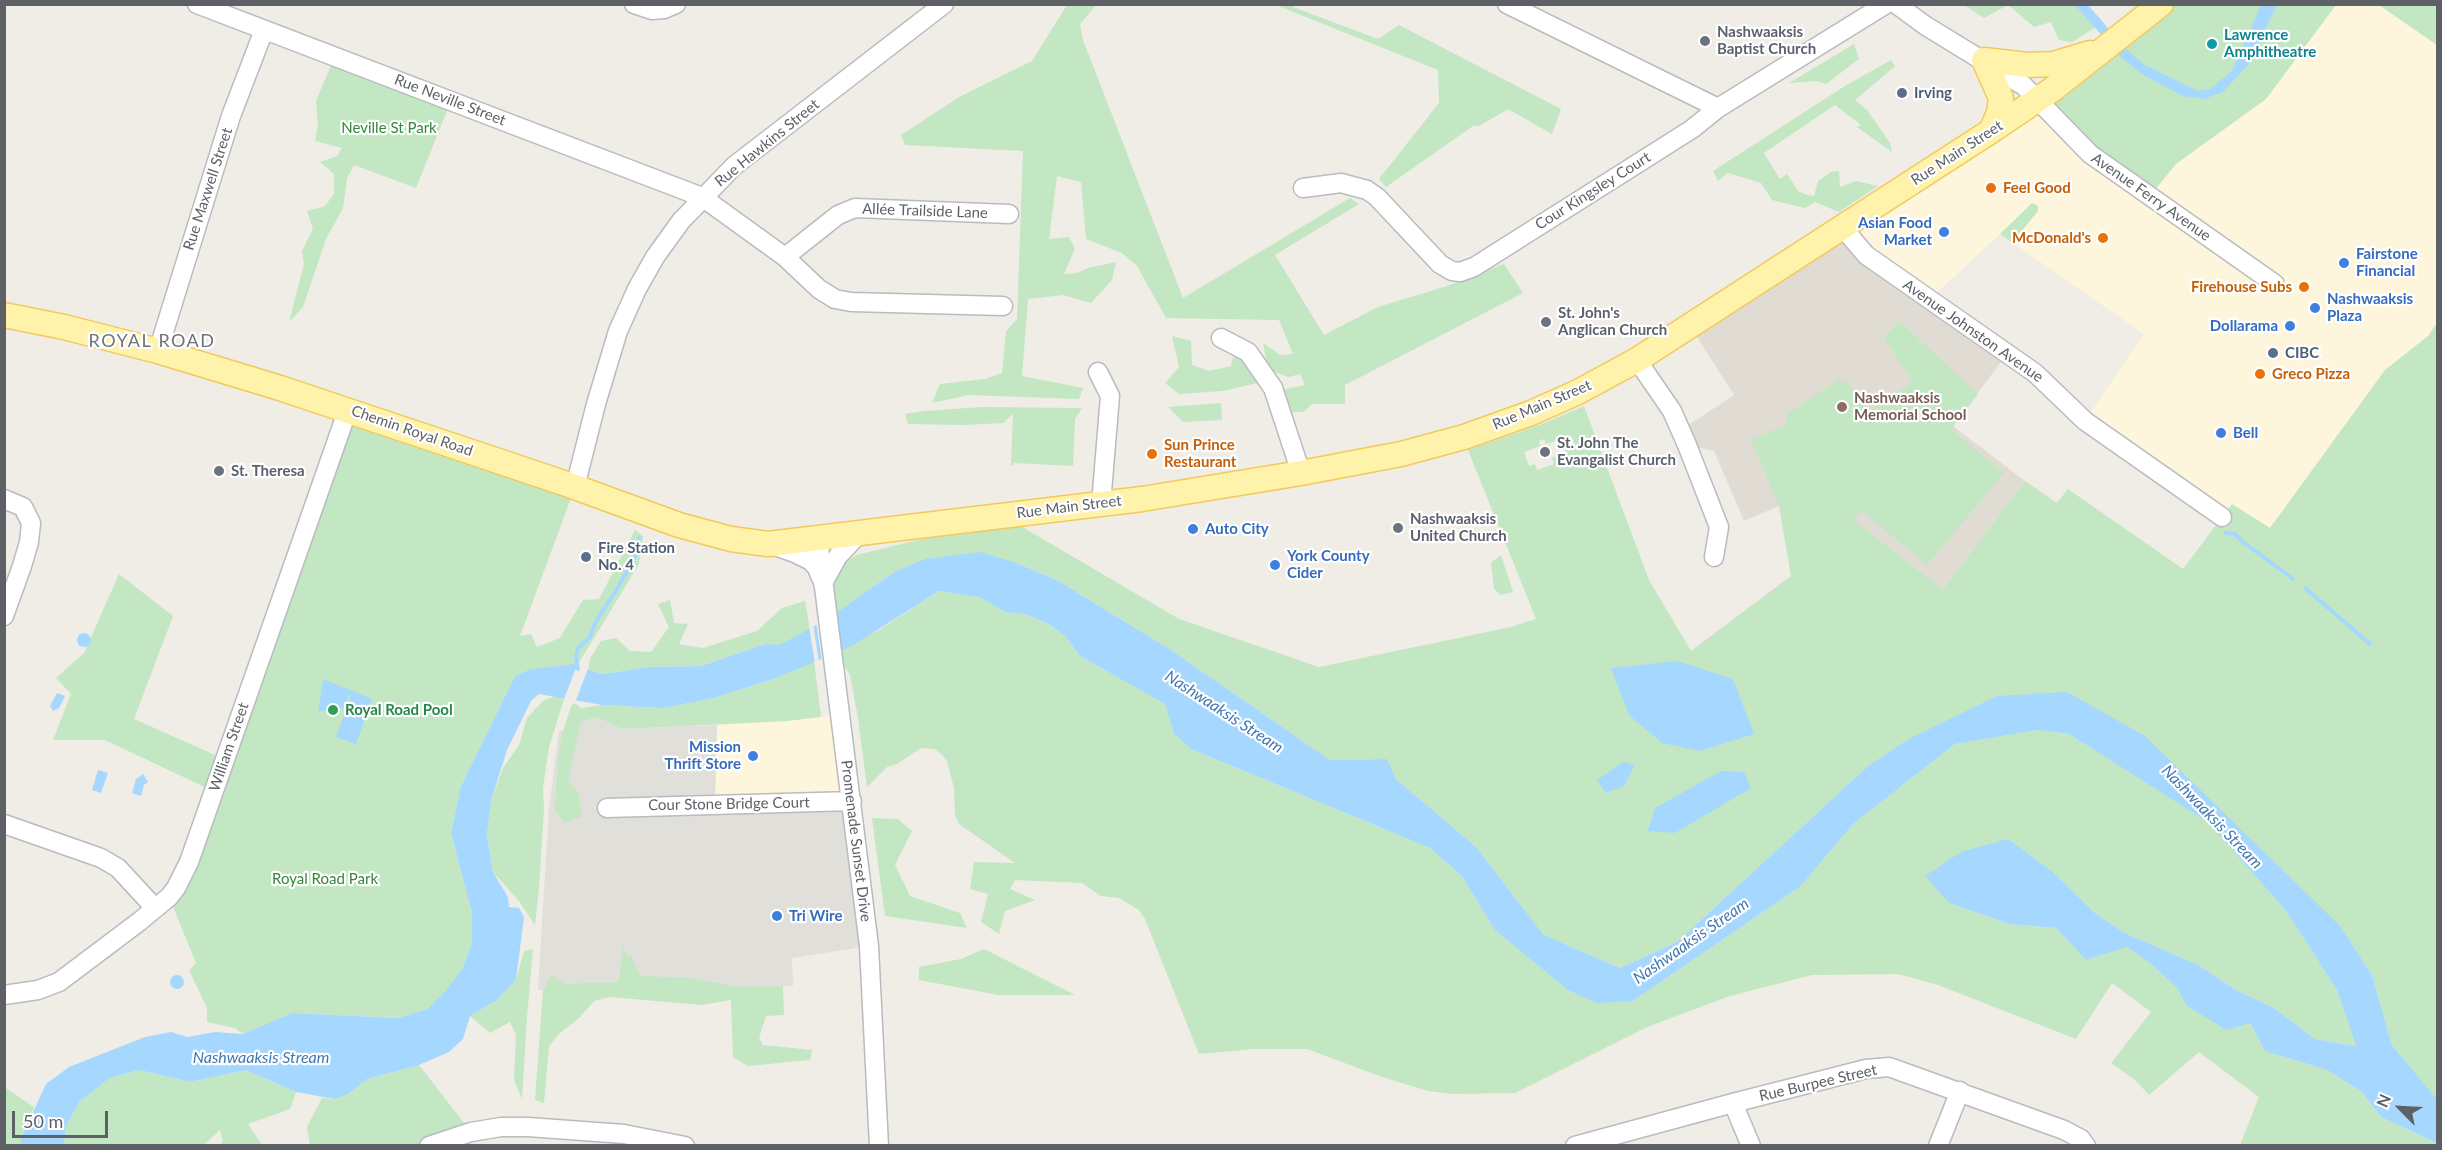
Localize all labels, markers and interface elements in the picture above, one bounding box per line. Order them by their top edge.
place label: Nashwaaksis Baptist Church [1717,23,1816,58]
place label: Lawrence Amphitheatre [2224,26,2316,61]
marker: Nashwaaksis Baptist Church [1698,34,1712,48]
marker: Lawrence Amphitheatre [2205,37,2219,51]
street label: Rue Neville Street [392,70,508,130]
place label: Irving [1914,84,1952,102]
marker: Irving [1895,86,1909,100]
street label: Rue Hawkins Street [711,95,823,191]
street label: Rue Main Street [1908,117,2006,189]
park label: Neville St Park [341,119,437,137]
street label: Rue Maxwell Street [180,125,236,253]
street label: Cour Kingsley Court [1532,148,1654,234]
street label: Avenue Ferry Avenue [2088,149,2214,245]
place label: Feel Good [2003,179,2071,197]
marker: Feel Good [1984,181,1998,195]
street label: Allée Trailside Lane [862,200,988,222]
place label: Asian Food Market [1858,214,1932,249]
marker: Asian Food Market [1937,225,1951,239]
place label: McDonald's [2012,229,2091,247]
marker: McDonald's [2096,231,2110,245]
place label: Fairstone Financial [2356,245,2418,280]
marker: Fairstone Financial [2337,256,2351,270]
street label: Avenue Johnston Avenue [1899,276,2047,386]
place label: Firehouse Subs [2191,278,2292,296]
marker: Firehouse Subs [2297,280,2311,294]
place label: Nashwaaksis Plaza [2327,290,2413,325]
marker: Nashwaaksis Plaza [2308,301,2322,315]
place label: St. John's Anglican Church [1558,304,1667,339]
marker: St. John's Anglican Church [1539,315,1553,329]
place label: Dollarama [2210,317,2278,335]
marker: Dollarama [2283,319,2297,333]
district label: ROYAL ROAD [89,330,215,352]
place label: CIBC [2285,344,2319,362]
marker: CIBC [2266,346,2280,360]
place label: Greco Pizza [2272,365,2350,383]
marker: Greco Pizza [2253,367,2267,381]
street label: Rue Main Street [1490,376,1594,434]
place label: Nashwaaksis Memorial School [1854,389,1966,424]
marker: Nashwaaksis Memorial School [1835,400,1849,414]
street label: Chemin Royal Road [349,402,475,460]
place label: Bell [2233,424,2258,442]
marker: Bell [2214,426,2228,440]
place label: St. John The Evangalist Church [1557,434,1676,469]
place label: Sun Prince Restaurant [1164,436,1236,471]
marker: St. John The Evangalist Church [1538,445,1552,459]
marker: Sun Prince Restaurant [1145,447,1159,461]
place label: St. Theresa [231,462,305,480]
marker: St. Theresa [212,464,226,478]
street label: Rue Main Street [1015,492,1123,522]
place label: Nashwaaksis United Church [1410,510,1507,545]
place label: Auto City [1205,520,1269,538]
marker: Nashwaaksis United Church [1391,521,1405,535]
marker: Auto City [1186,522,1200,536]
place label: Fire Station No. 4 [598,539,675,574]
place label: York County Cider [1287,547,1370,582]
marker: Fire Station No. 4 [579,550,593,564]
marker: York County Cider [1268,558,1282,572]
water label: Nashwaaksis Stream [1161,667,1287,757]
street label: William Street [205,700,253,794]
place label: Royal Road Pool [345,701,453,719]
marker: Royal Road Pool [326,703,340,717]
place label: Mission Thrift Store [665,738,741,773]
marker: Mission Thrift Store [746,749,760,763]
street label: Promenade Sunset Drive [837,759,875,923]
water label: Nashwaaksis Stream [2158,761,2266,873]
street label: Cour Stone Bridge Court [648,794,810,814]
park label: Royal Road Park [272,870,378,888]
water label: Nashwaaksis Stream [1630,894,1752,988]
place label: Tri Wire [789,907,842,925]
marker: Tri Wire [770,909,784,923]
water label: Nashwaaksis Stream [193,1048,329,1068]
street label: Rue Burpee Street [1757,1061,1879,1105]
north arrow [2370,1078,2430,1138]
text: N [2372,1091,2394,1110]
scale bar [15,1099,111,1137]
text: 50 m [23,1110,63,1132]

